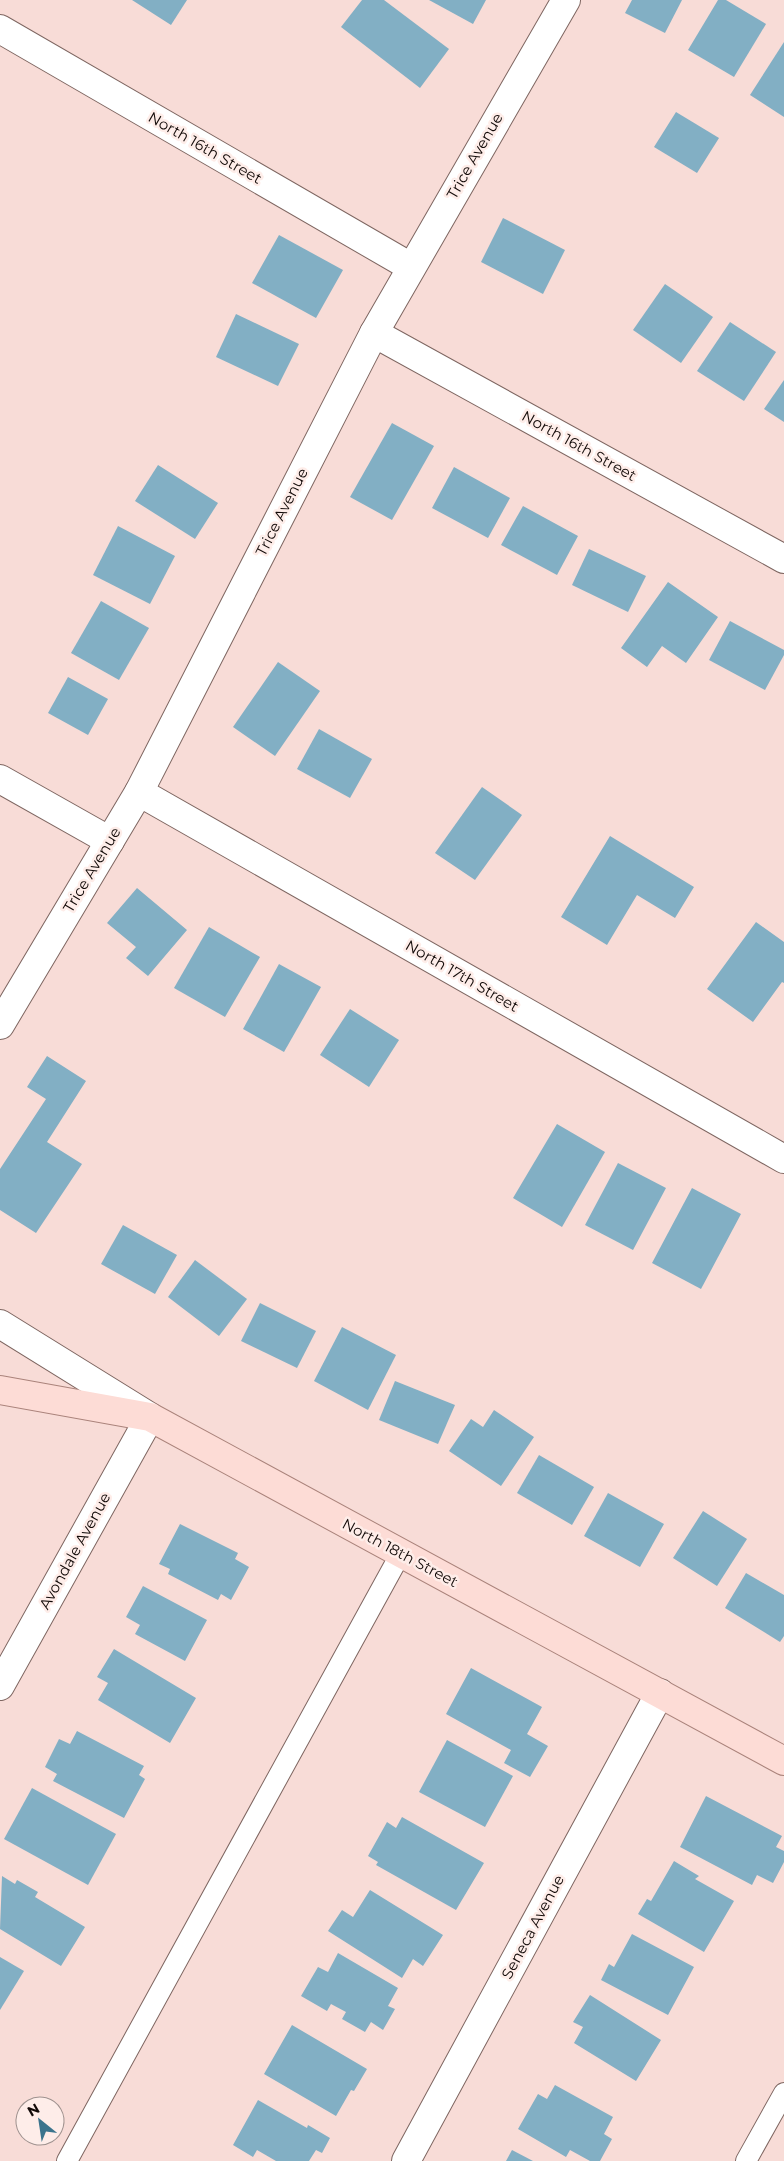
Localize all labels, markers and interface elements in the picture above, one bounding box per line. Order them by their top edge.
street label: North 16th Street [145,107,265,188]
street label: Trice Avenue [442,109,507,202]
street label: North 16th Street [519,406,640,485]
street label: Trice Avenue [251,465,312,559]
street label: Trice Avenue [59,824,125,916]
street label: North 17th Street [402,935,522,1016]
street label: Avondale Avenue [35,1489,114,1612]
street label: North 18th Street [339,1514,461,1591]
street label: Seneca Avenue [497,1871,568,1982]
north arrow [15,2096,65,2146]
text: N [24,2099,43,2120]

